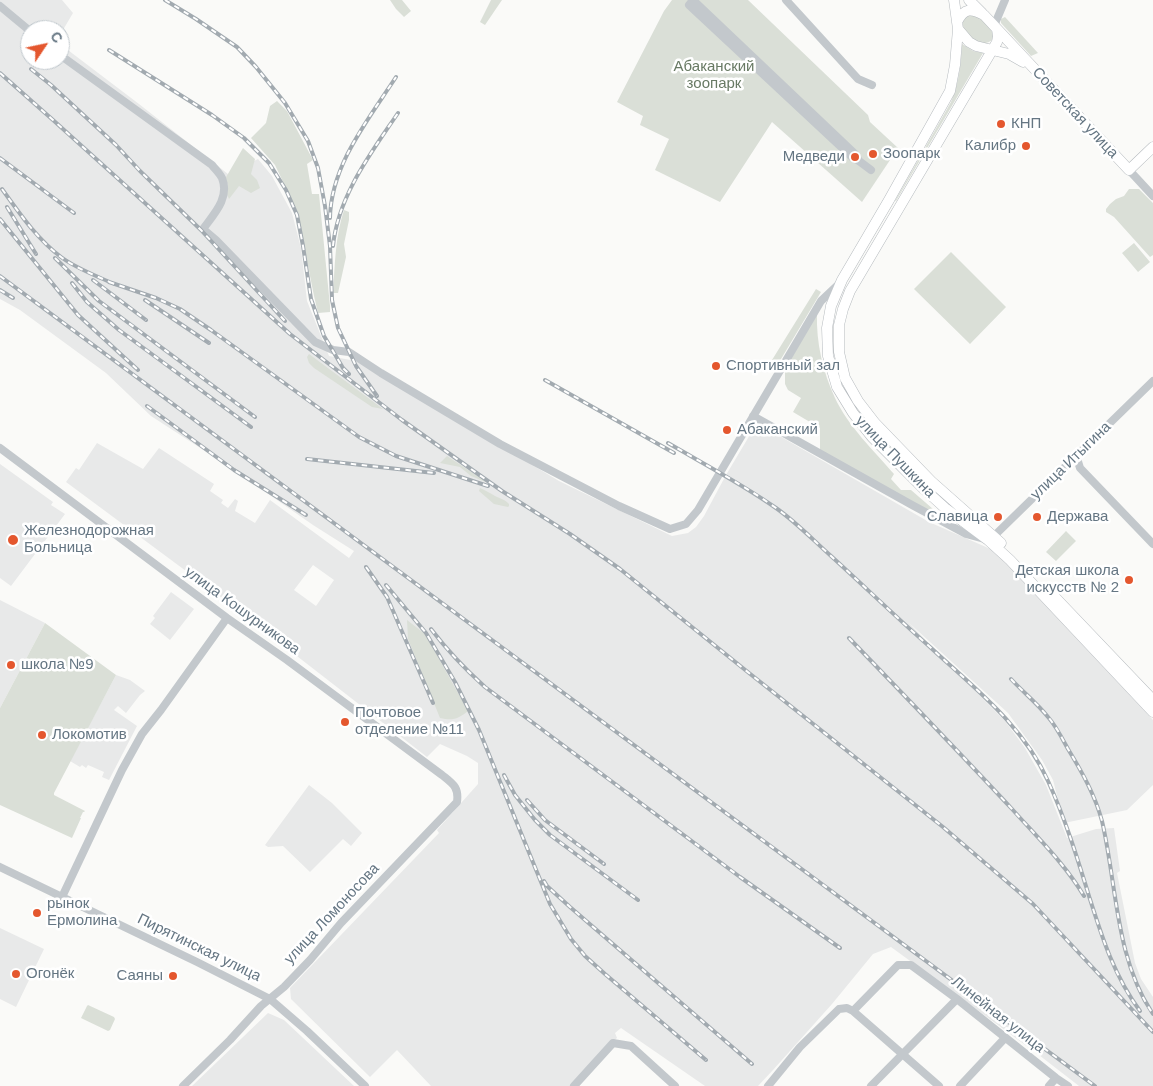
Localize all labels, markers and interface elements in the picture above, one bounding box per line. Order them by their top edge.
north arrow [20,20,70,70]
text: С [47,29,66,46]
park label: Абаканский зоопарк [674,58,754,93]
street label: Советская улица [1028,64,1122,162]
place label: КНП [1011,115,1041,133]
marker: КНП [995,118,1007,130]
place label: Калибр [965,137,1016,155]
marker: Калибр [1020,140,1032,152]
place label: Зоопарк [883,145,940,163]
place label: Медведи [783,148,845,166]
marker: Зоопарк [867,148,879,160]
marker: Медведи [849,151,861,163]
place label: Спортивный зал [726,357,840,375]
marker: Спортивный зал [710,360,722,372]
street label: улица Пушкина [851,412,939,502]
street label: улица Итыгина [1027,418,1115,504]
place label: Абаканский [737,421,818,439]
marker: Абаканский [721,424,733,436]
place label: Славица [927,508,988,526]
place label: Держава [1047,508,1108,526]
marker: Славица [992,511,1004,523]
marker: Держава [1031,511,1043,523]
place label: Железнодорожная Больница [24,522,154,557]
marker: Железнодорожная Больница [6,533,20,547]
place label: Детская школа искусств № 2 [1015,562,1119,597]
street label: улица Кошурникова [181,563,303,659]
marker: Детская школа искусств № 2 [1123,574,1135,586]
place label: школа №9 [21,656,93,674]
marker: школа №9 [5,659,17,671]
place label: Почтовое отделение №11 [355,704,464,739]
marker: Почтовое отделение №11 [339,716,351,728]
place label: Локомотив [52,726,127,744]
marker: Локомотив [36,729,48,741]
street label: улица Ломоносова [281,860,383,968]
place label: рынок Ермолина [47,895,117,930]
marker: рынок Ермолина [31,907,43,919]
street label: Пирятинская улица [134,910,264,986]
place label: Огонёк [26,965,74,983]
place label: Саяны [116,967,163,985]
marker: Огонёк [10,968,22,980]
marker: Саяны [167,970,179,982]
street label: Линейная улица [948,973,1048,1057]

